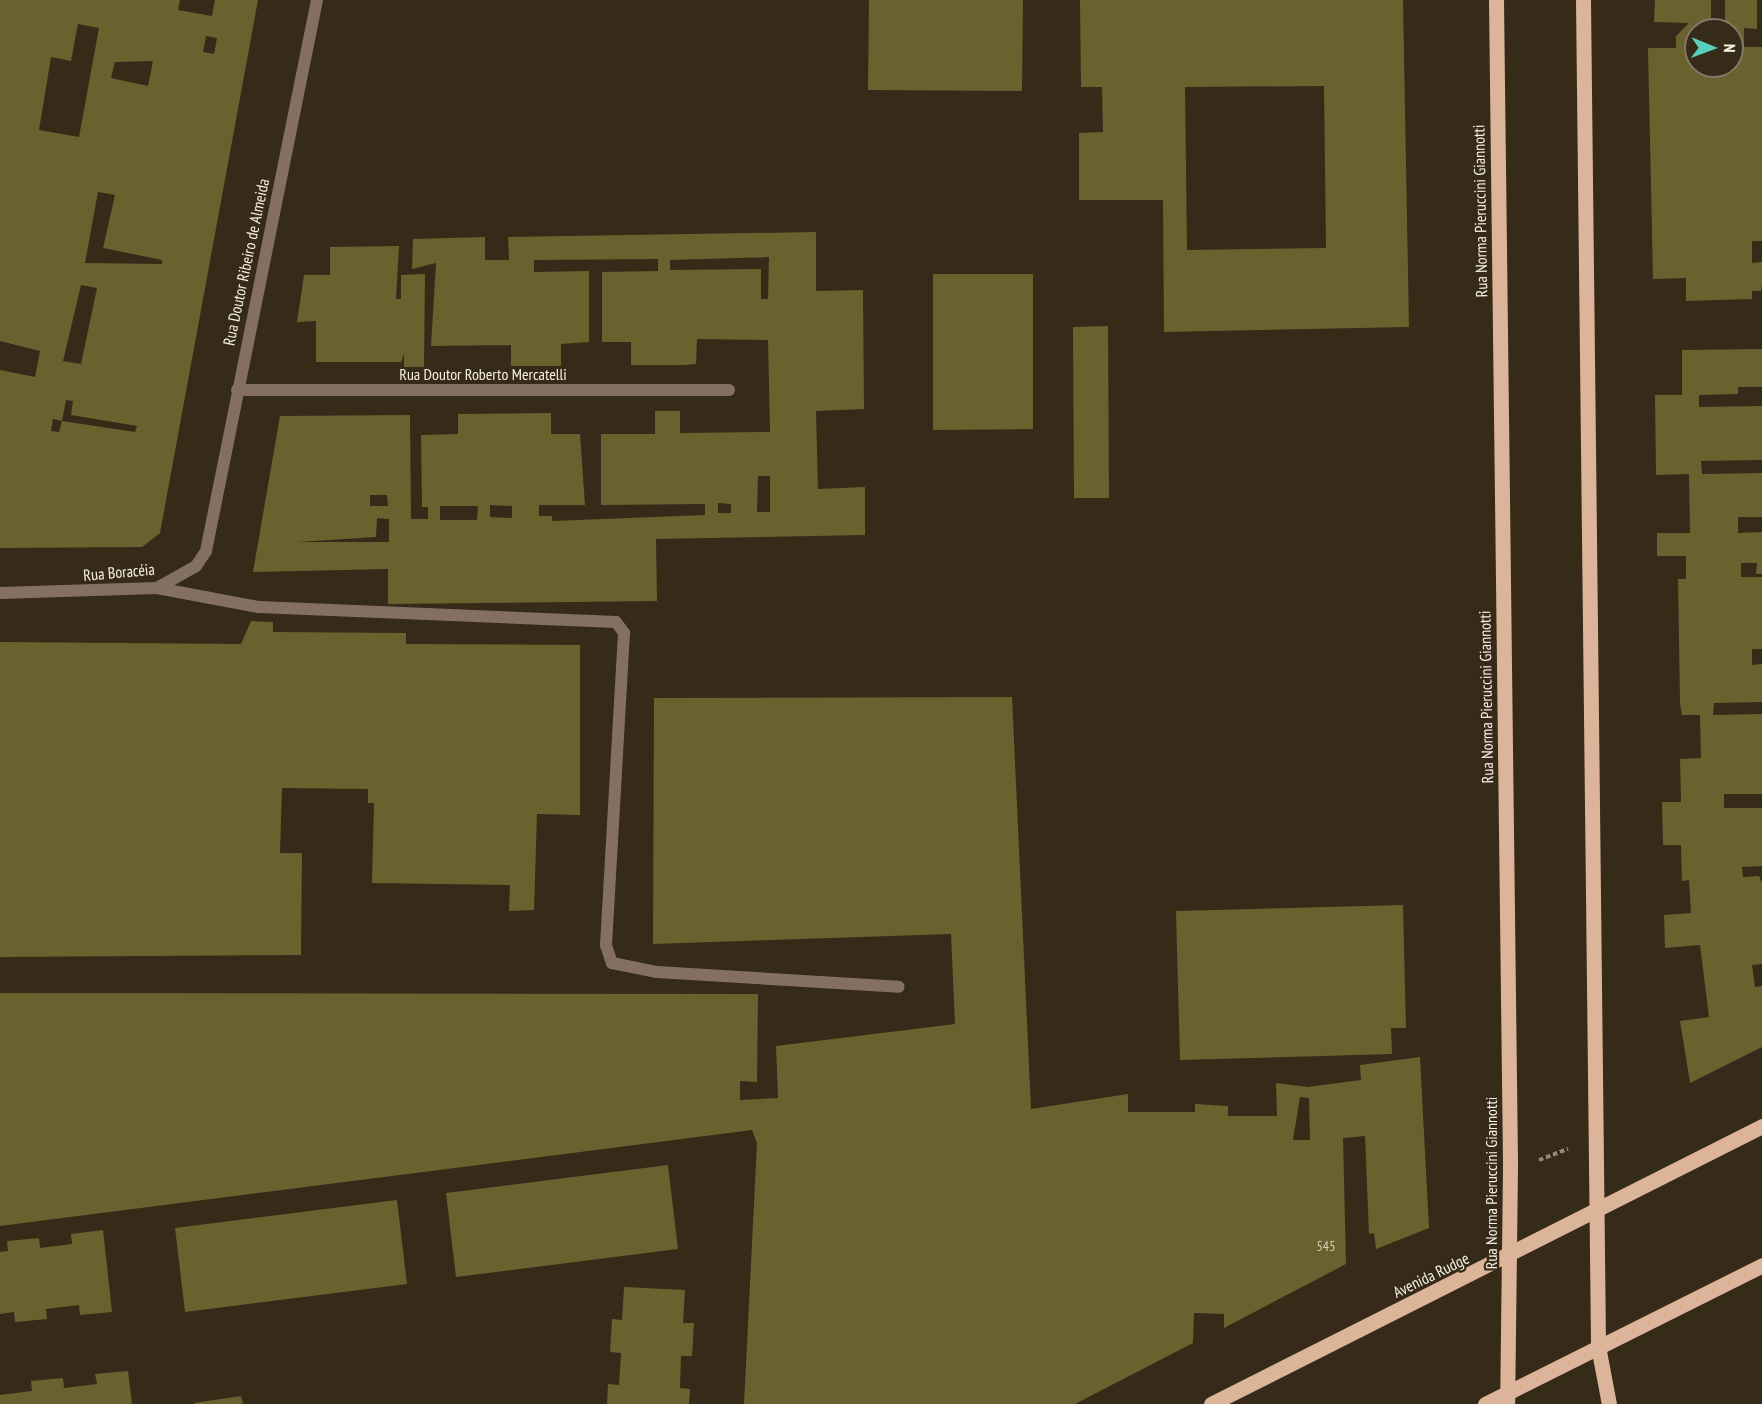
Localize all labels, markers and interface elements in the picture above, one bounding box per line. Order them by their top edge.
north arrow [1684,18,1744,78]
text: N [1720,44,1740,53]
street label: Rua Norma Pieruccini Giannotti [1469,125,1491,297]
street label: Rua Doutor Ribeiro de Almeida [219,177,273,347]
street label: Rua Doutor Roberto Mercatelli [399,364,567,384]
street label: Rua Boracéia [83,559,155,585]
street label: Rua Norma Pieruccini Giannotti [1475,611,1497,783]
street label: Rua Norma Pieruccini Giannotti [1481,1097,1501,1269]
house number: 545 [1317,1238,1335,1254]
street label: Avenida Rudge [1390,1248,1472,1302]

